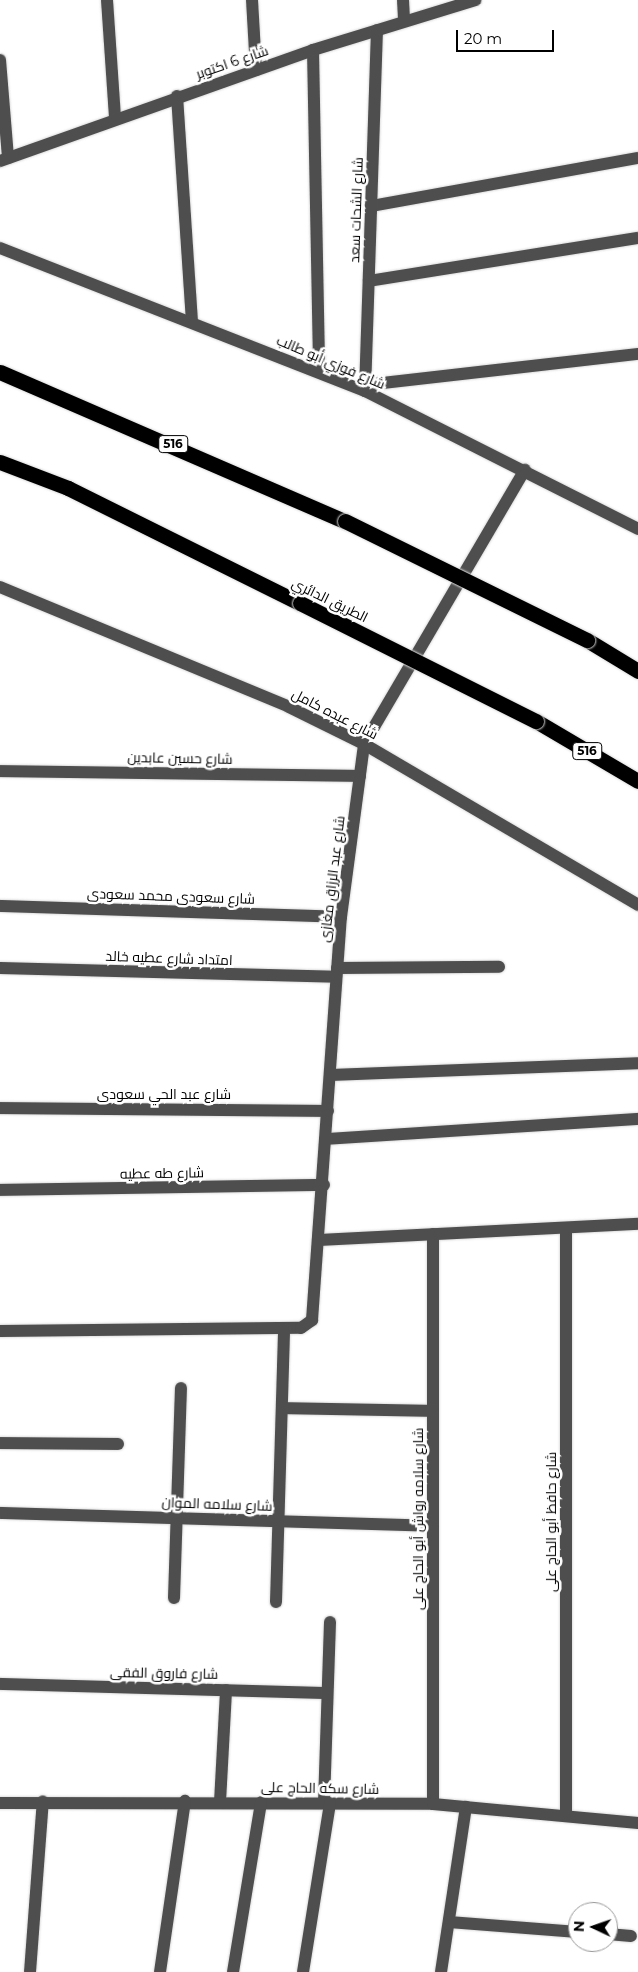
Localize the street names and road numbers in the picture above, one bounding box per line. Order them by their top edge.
street label: شارع 6 اكتوبر [194,42,270,82]
street label: شارع الشحات سعد [346,157,366,263]
street label: شارع فوزي أبو طالب [274,332,388,392]
road number: 516 [158,434,188,454]
street label: الطريق الدائري [289,574,371,626]
street label: شارع عبده كامل [289,685,381,743]
road number: 516 [572,741,602,760]
street label: شارع حسين عابدين [127,749,233,767]
street label: شارع عبد الرزاق مغازى [316,815,348,943]
street label: شارع سعودى محمد سعودى [87,885,255,907]
street label: امتداد شارع عطيه خالد [105,947,233,969]
street label: شارع عبد الحي سعودى [97,1086,231,1102]
street label: شارع طه عطيه [120,1164,204,1182]
street label: شارع سلامه رواش أبو الحاج على [410,1428,426,1610]
street label: شارع حافظ أبو الحاج على [543,1452,559,1592]
street label: شارع سلامه الموان [161,1494,273,1514]
street label: شارع فاروق الفقى [110,1664,218,1682]
street label: شارع سكه الحاج على [261,1779,379,1797]

